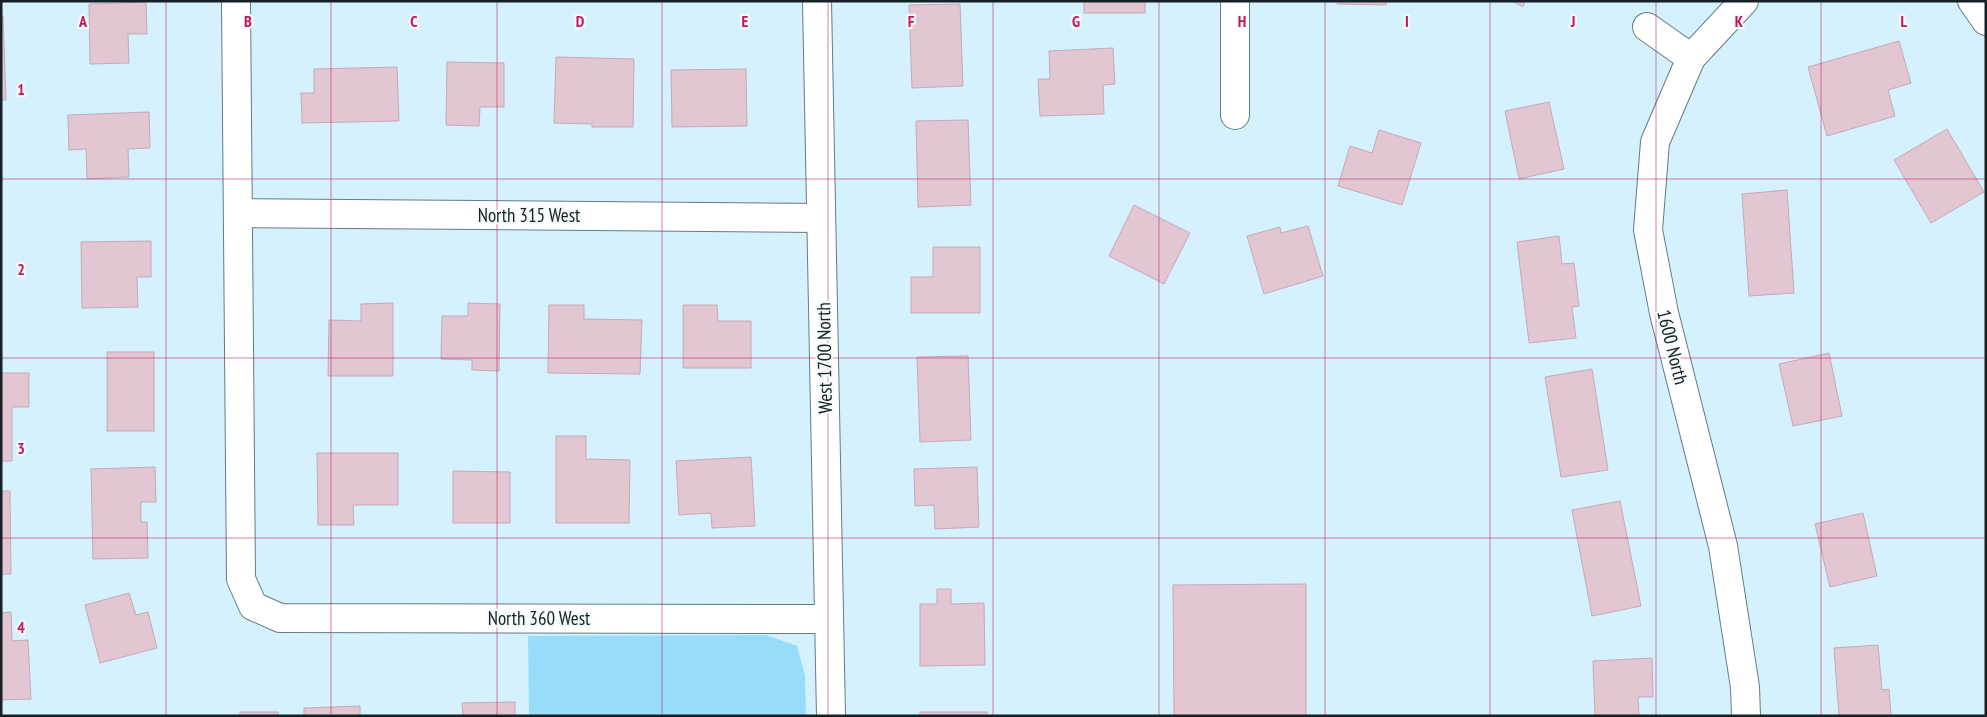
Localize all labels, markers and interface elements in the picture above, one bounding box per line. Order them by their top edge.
text: A [78,11,88,31]
text: B [244,11,252,31]
text: C [410,11,418,31]
text: D [576,11,585,31]
text: E [742,11,749,31]
text: F [908,11,915,31]
text: G [1072,11,1080,31]
text: H [1238,11,1246,31]
text: I [1405,11,1409,31]
text: J [1570,11,1575,31]
text: K [1735,11,1744,31]
text: L [1901,11,1908,31]
text: 1 [17,79,25,99]
street label: North 315 West [478,203,581,227]
text: 2 [17,259,25,279]
street label: West 1700 North [811,302,837,414]
street label: 1600 North [1652,307,1694,387]
text: 3 [17,438,25,458]
street label: North 360 West [488,606,591,630]
text: 4 [17,617,25,637]

